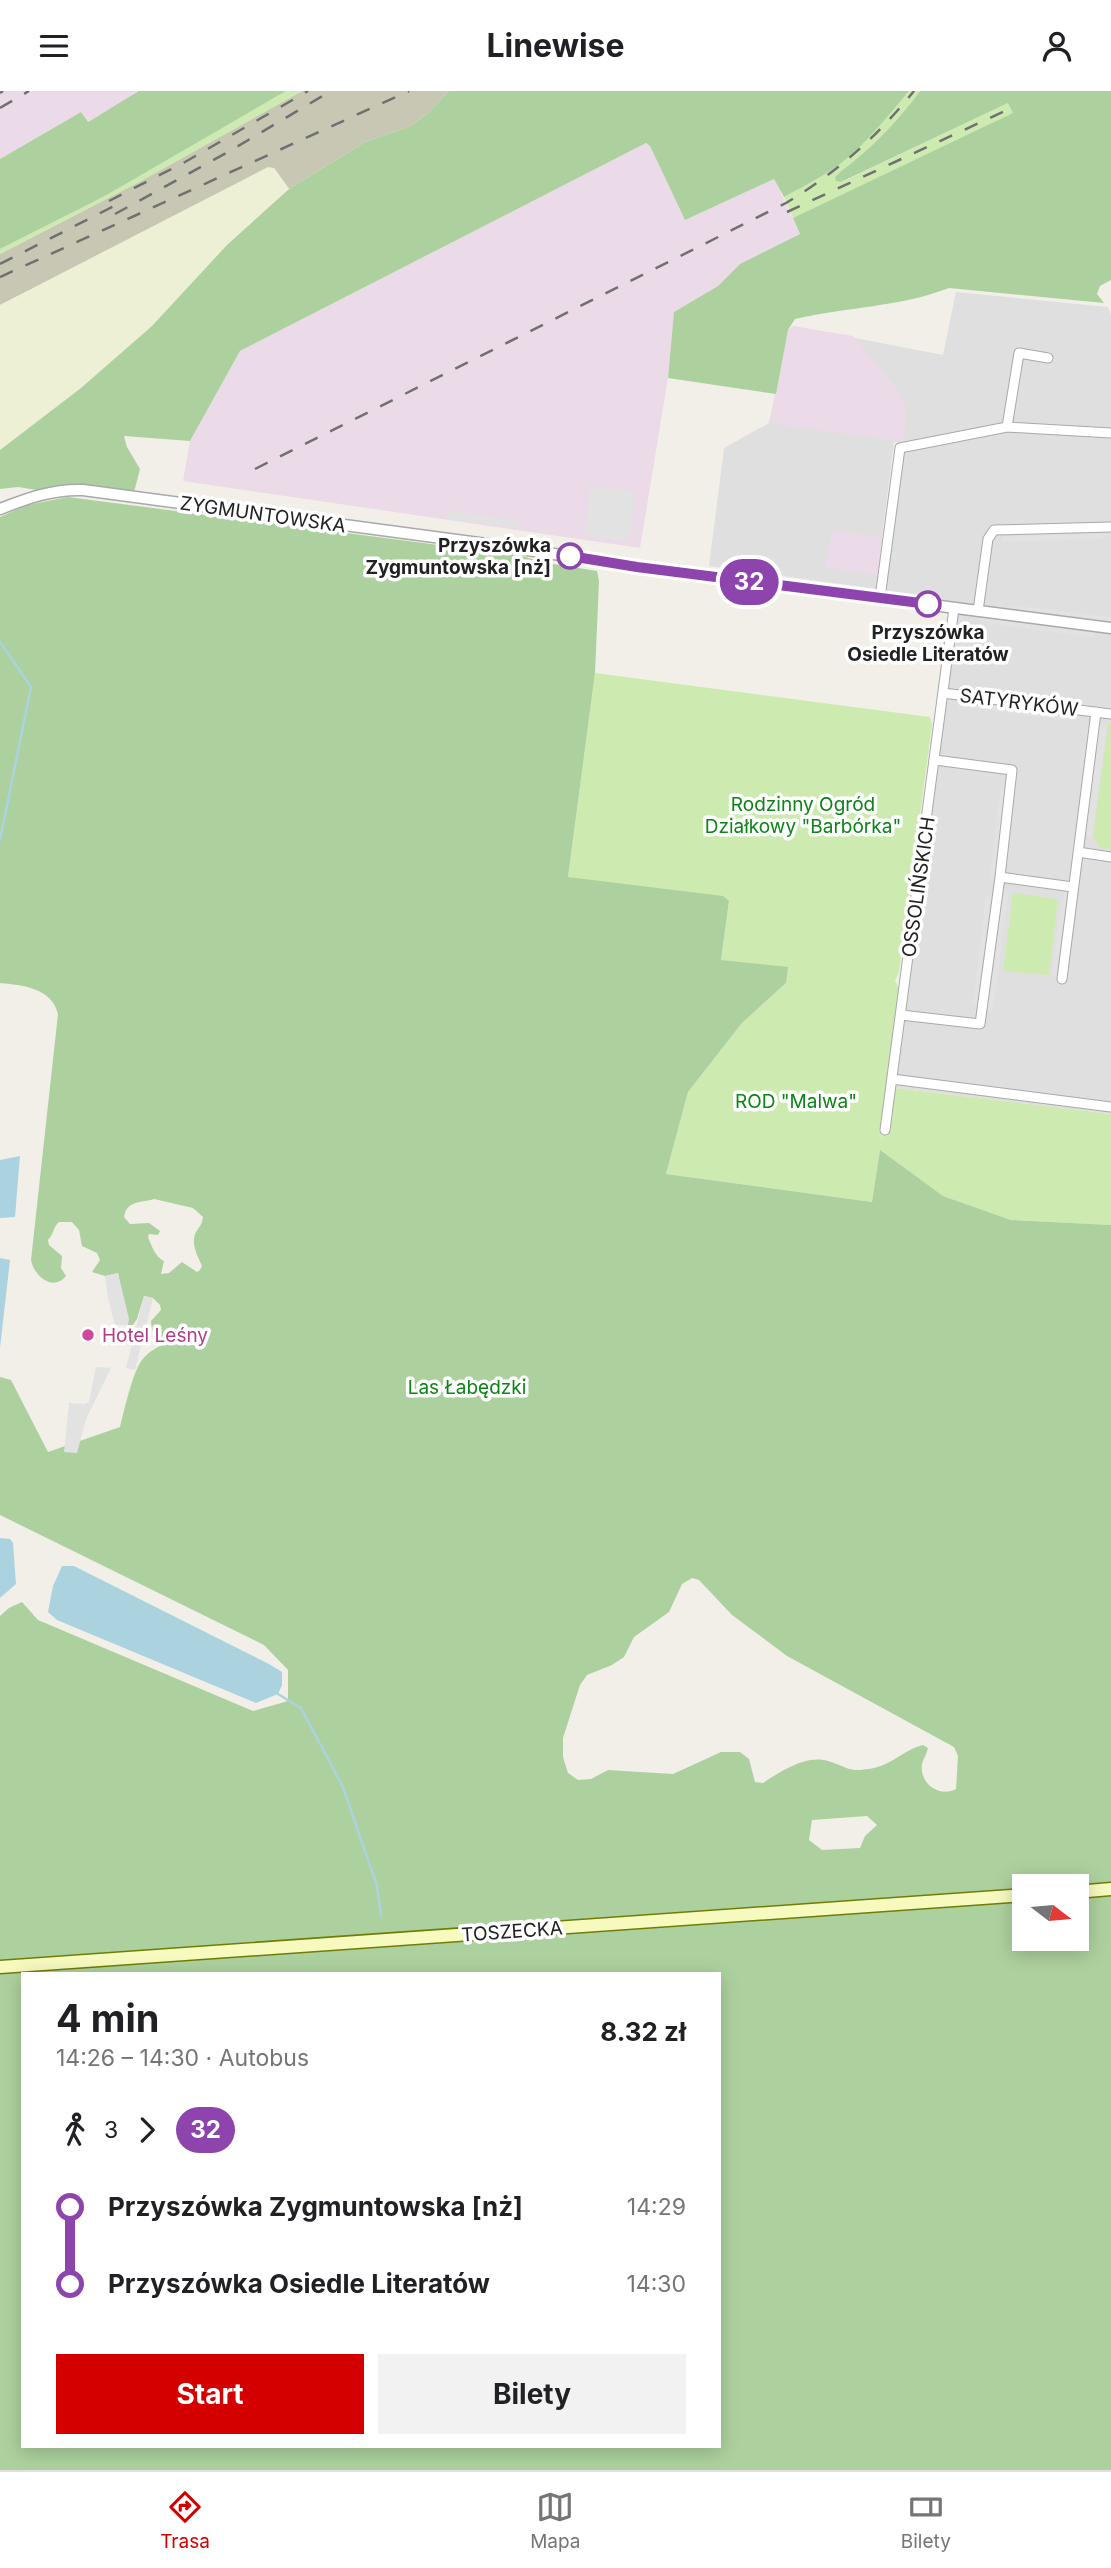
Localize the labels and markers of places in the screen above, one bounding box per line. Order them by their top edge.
place label: Przyszówka Zygmuntowska [nż] [365,534,551,579]
marker: Przyszówka Zygmuntowska [nż] [557,543,583,569]
marker: Przyszówka Osiedle Literatów [915,591,941,617]
place label: Przyszówka Osiedle Literatów [847,621,1009,666]
place label: Hotel Leśny [102,1324,208,1347]
marker: Hotel Leśny [80,1327,96,1343]

